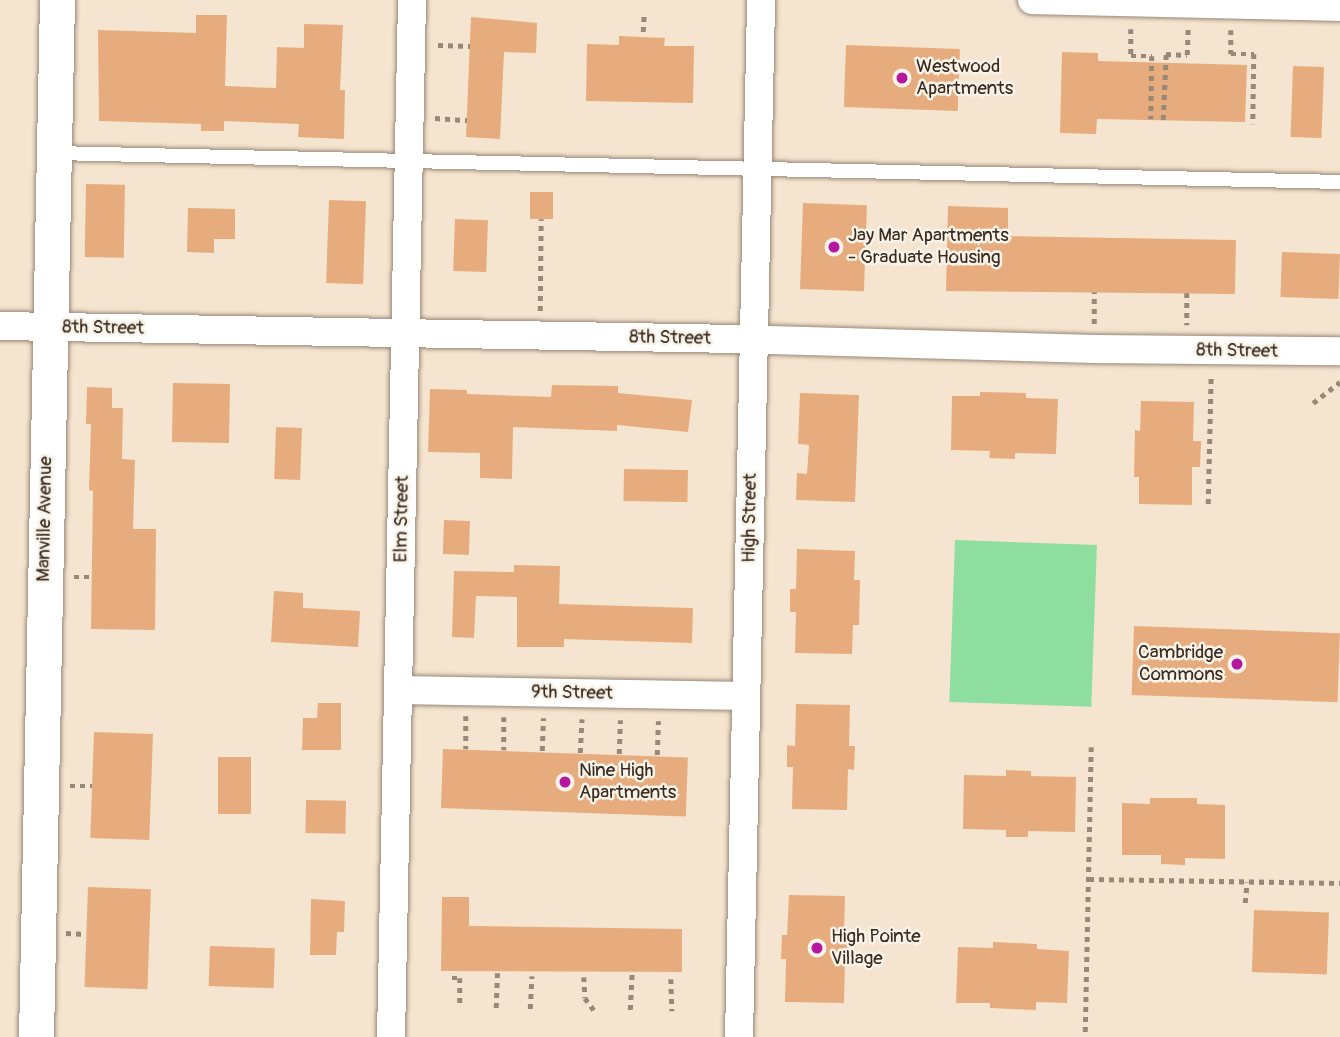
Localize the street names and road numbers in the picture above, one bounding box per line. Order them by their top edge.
street label: 8th Street [62,316,144,340]
street label: 8th Street [629,326,711,350]
street label: 8th Street [1196,339,1278,363]
street label: Manville Avenue [33,456,57,582]
street label: High Street [738,473,762,563]
street label: Elm Street [390,475,414,563]
street label: 9th Street [531,681,613,705]

